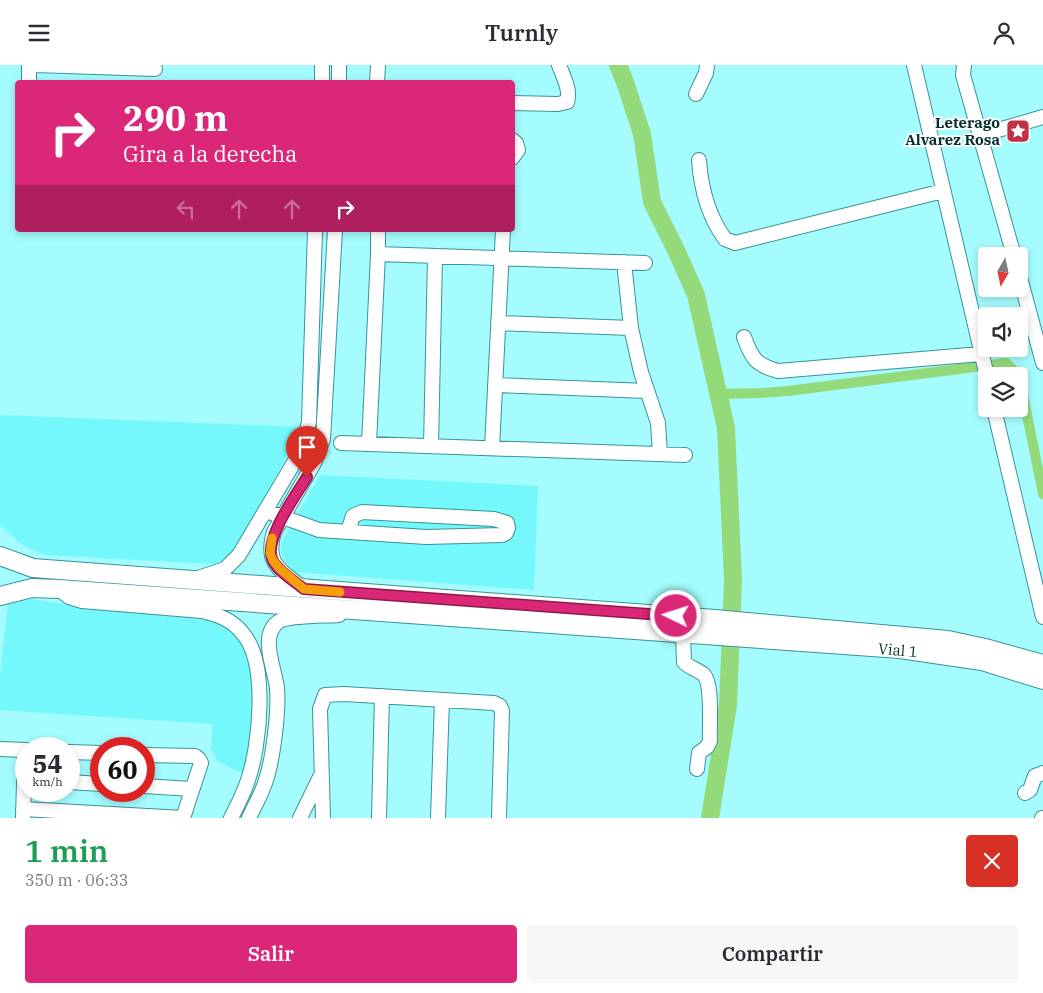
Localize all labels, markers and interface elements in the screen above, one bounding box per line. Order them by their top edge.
text: Turnly [485,18,558,47]
icon: menu [25,19,53,47]
icon: person [990,19,1018,47]
text: 290 m [123,95,228,141]
icon: right [40,100,105,165]
place label: Leterago Alvarez Rosa [905,113,1000,149]
place icon: Leterago Alvarez Rosa [1005,118,1031,144]
text: Gira a la derecha [123,139,297,168]
icon: left [172,195,200,223]
icon: ahead [225,195,253,223]
icon: ahead [278,195,306,223]
icon: right [331,195,359,223]
north arrow [978,247,1028,297]
map controls [978,247,1028,417]
button: sound [978,307,1028,357]
button: layers [978,367,1028,417]
pin [286,426,328,477]
icon: arrive [293,433,321,461]
position arrow [649,589,701,641]
street label: Vial 1 [877,639,919,661]
speed limit sign: 60 [90,737,155,802]
text: 54 [32,747,63,780]
text: km/h [32,774,63,789]
text: 1 min [25,831,108,870]
button: close [966,835,1018,887]
text: 350 m · 06:33 [25,870,128,890]
button: Salir [25,925,517,983]
button: Compartir [527,925,1018,983]

